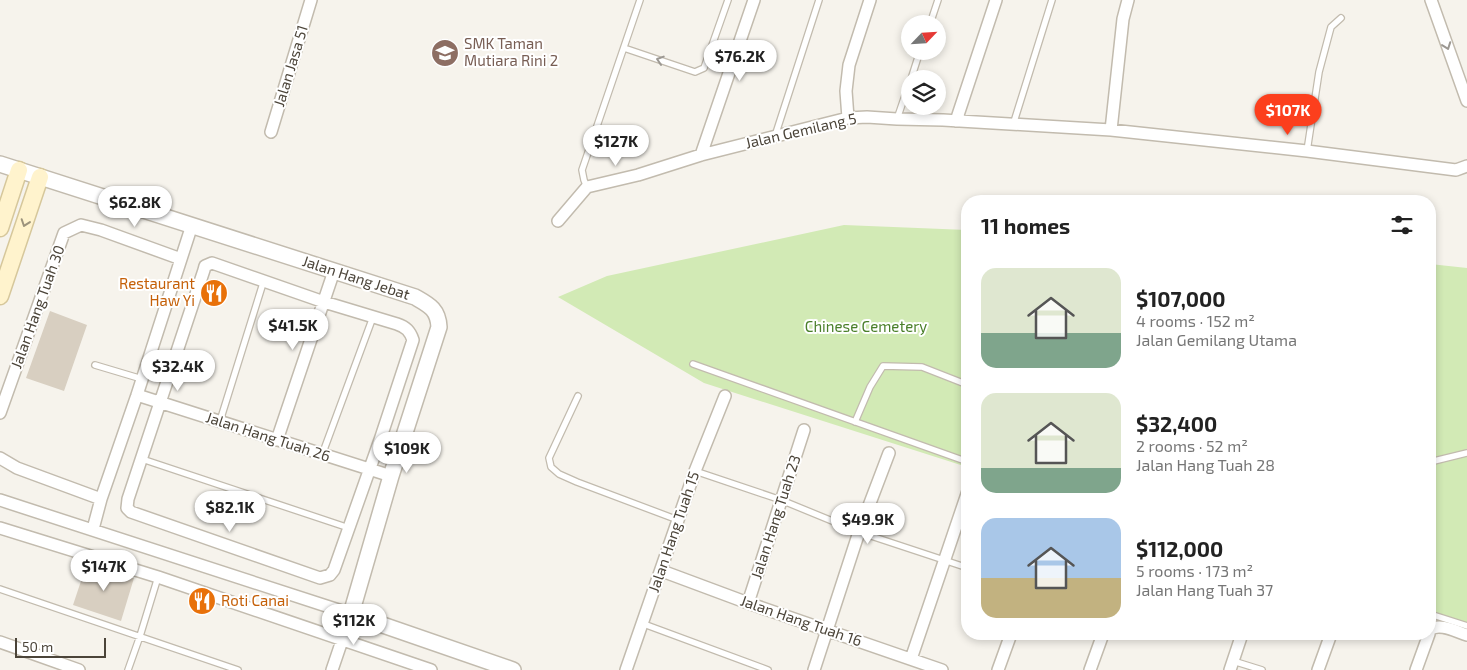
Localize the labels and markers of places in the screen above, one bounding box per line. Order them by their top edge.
place label: SMK Taman Mutiara Rini 2 [464,34,558,69]
school or university icon: SMK Taman Mutiara Rini 2 [430,38,460,68]
pin: $76.2K [699,39,781,82]
pin: $107K [1253,94,1323,136]
pin: $127K [581,124,651,167]
pin: $62.8K [94,186,176,228]
place label: Restaurant Haw Yi [119,274,195,309]
restaurant icon: Restaurant Haw Yi [199,278,229,308]
pin: $41.5K [252,308,334,351]
pin: $32.4K [137,350,219,392]
pin: $109K [372,432,442,474]
pin: $82.1K [189,490,271,533]
pin: $49.9K [827,502,909,545]
pin: $147K [69,550,139,592]
restaurant icon: Roti Canai [187,586,217,616]
place label: Roti Canai [221,591,289,609]
pin: $112K [319,604,389,646]

